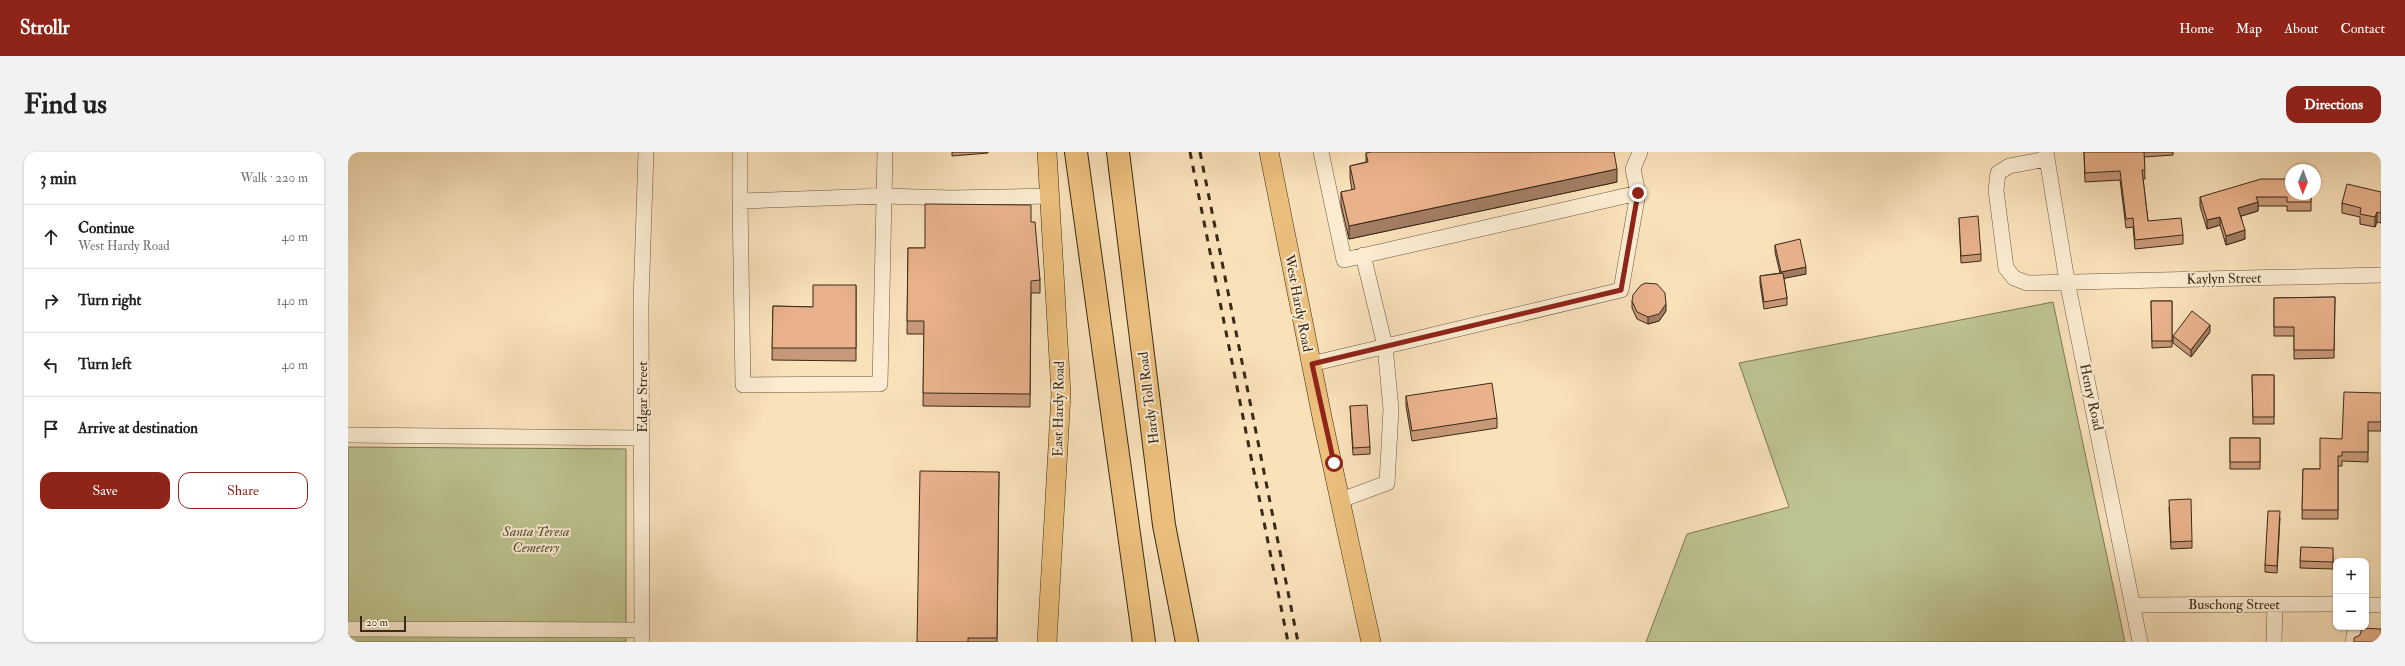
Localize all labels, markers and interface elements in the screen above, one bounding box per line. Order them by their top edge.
text: Strollr [20,16,70,40]
text: Home [2179,20,2214,37]
text: Map [2236,20,2262,37]
text: About [2284,20,2318,37]
text: Contact [2340,20,2385,37]
button: Directions [2286,86,2381,123]
text: Find us [24,87,107,122]
north arrow [2285,164,2321,200]
text: 3 min [40,168,77,189]
text: Walk · 220 m [240,170,308,186]
route end [1629,184,1647,202]
text: Continue [78,219,134,238]
icon: ahead [40,226,62,248]
text: 40 m [282,229,308,245]
text: West Hardy Road [78,238,170,254]
street label: West Hardy Road [1280,252,1316,353]
street label: Kaylyn Street [2186,269,2262,289]
icon: right [40,290,62,312]
text: Turn right [78,291,141,310]
text: 140 m [277,293,308,309]
street label: Hardy Toll Road [1134,351,1164,445]
icon: left [40,354,62,376]
text: Turn left [78,355,132,374]
text: 40 m [282,357,308,373]
street label: Edgar Street [634,361,651,433]
street label: East Hardy Road [1049,361,1069,457]
street label: Henry Road [2075,362,2107,432]
icon: arrive [40,418,62,440]
text: Arrive at destination [78,419,198,438]
route start [1325,454,1343,472]
button: Save [40,472,170,509]
button: Share [178,472,308,509]
park label: Santa Teresa Cemetery [502,523,570,556]
map controls [2333,558,2369,630]
button: + [2333,558,2369,594]
button: − [2333,594,2369,630]
street label: Buschong Street [2188,596,2280,613]
scale bar [360,614,406,633]
text: 20 m [366,616,388,629]

